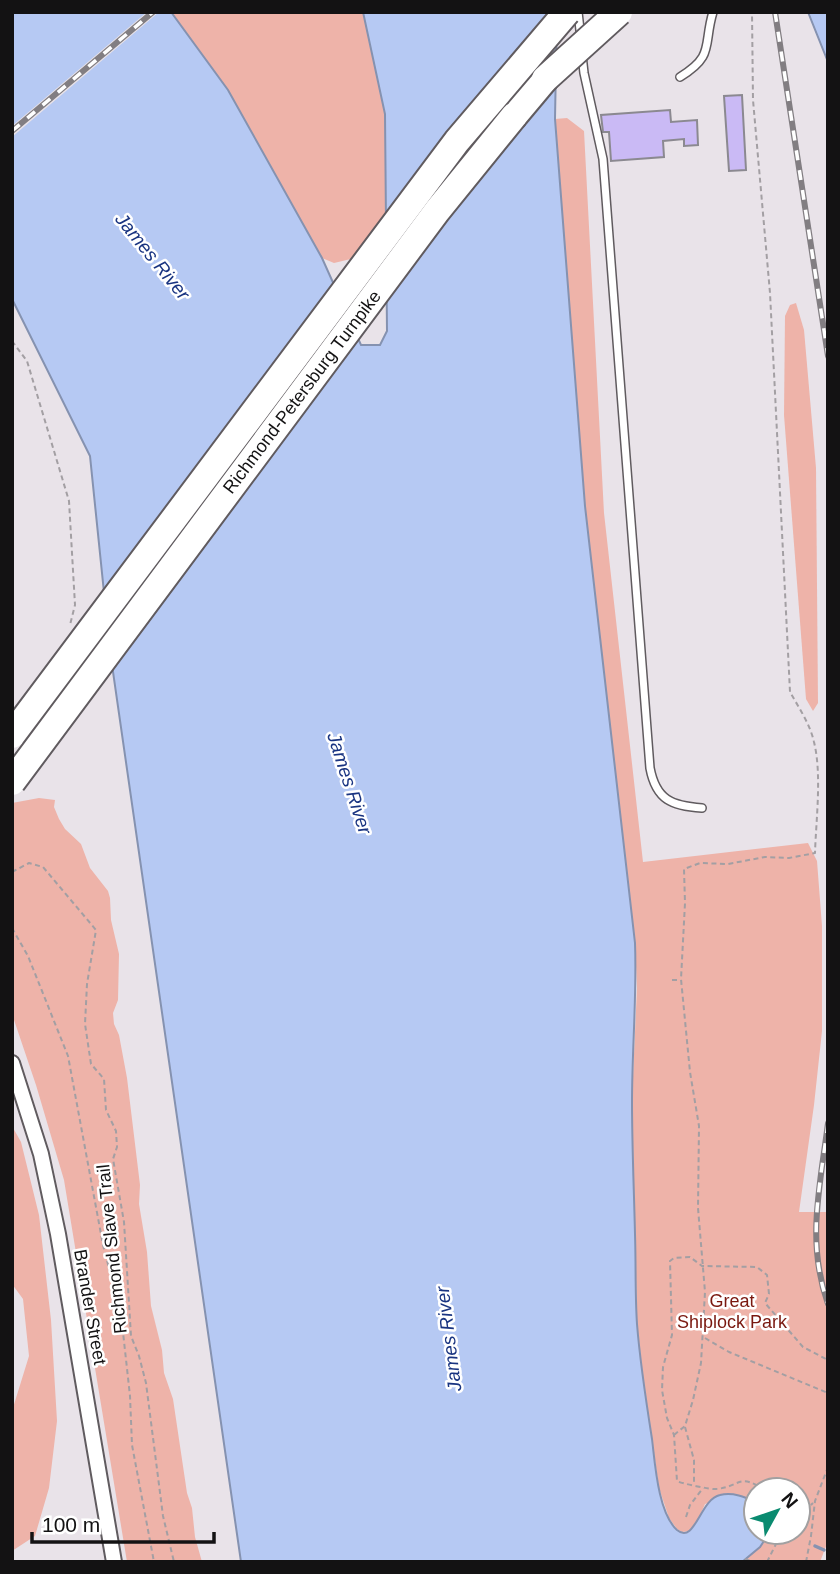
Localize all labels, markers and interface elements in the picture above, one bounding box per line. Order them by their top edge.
water label: James River [111,208,194,304]
street label: Richmond-Petersburg Turnpike [219,287,385,497]
water label: James River [323,729,376,837]
street label: Richmond Slave Trail [93,1163,131,1335]
street label: Brander Street [70,1248,110,1366]
water label: James River [432,1285,465,1394]
park label: Great Shiplock Park [677,1291,788,1332]
north arrow [742,1476,812,1546]
text: N [777,1488,802,1512]
scale bar [32,1500,214,1544]
text: 100 m [42,1513,100,1536]

